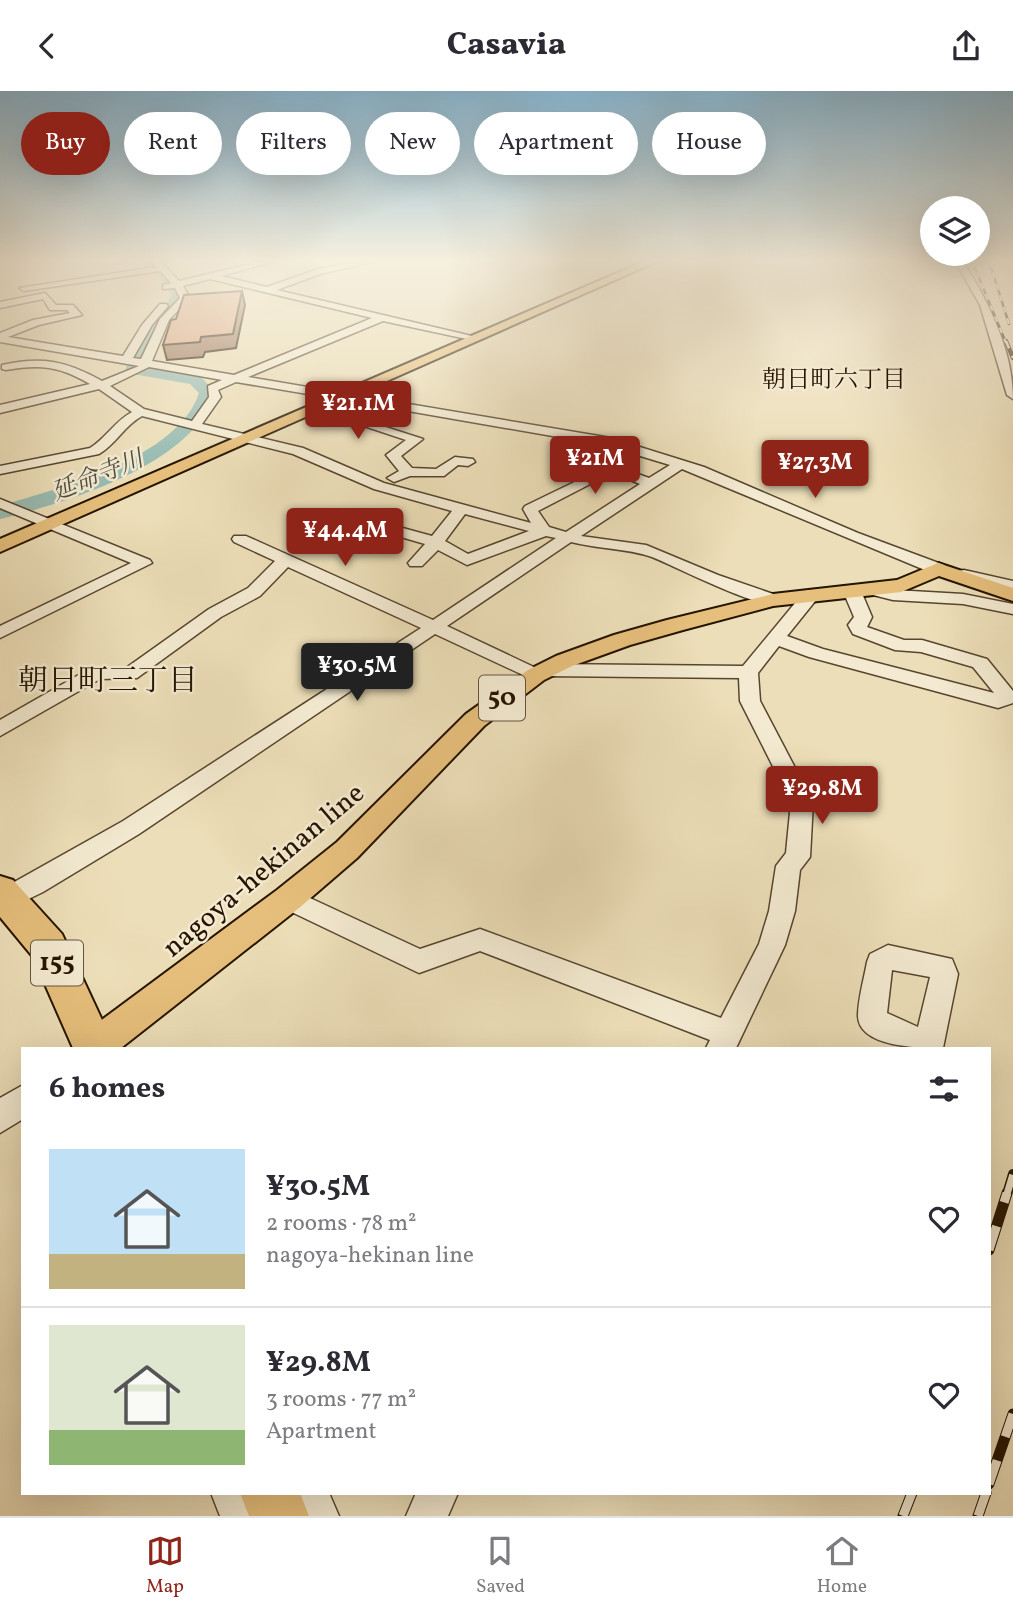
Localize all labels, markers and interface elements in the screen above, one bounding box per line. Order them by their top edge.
text: Casavia [447,24,566,68]
icon: back [28,27,66,65]
icon: share [947,27,985,65]
chip: Buy [21,112,110,175]
chip: Rent [124,112,222,175]
chip: Filters [236,112,351,175]
chip: New [365,112,460,175]
chip: Apartment [474,112,638,175]
chip: House [652,112,766,175]
map controls [920,196,990,266]
button: layers [920,196,990,266]
district label: 朝日町六丁目 [762,364,906,398]
pin: ¥21.1M [301,381,415,441]
text: ¥21.1M [321,388,395,420]
pin: ¥21M [554,437,636,496]
pin: ¥27.3M [758,441,872,500]
water label: 延命寺川 [47,442,152,511]
text: ¥21M [566,443,624,475]
text: ¥27.3M [778,447,852,479]
pin: ¥44.4M [288,509,402,568]
text: ¥44.4M [302,515,388,547]
pin: ¥30.5M [300,643,414,703]
text: ¥30.5M [317,650,397,682]
district label: 朝日町三丁目 [18,661,198,703]
road number: 50 [479,675,525,720]
pin: ¥29.8M [765,767,879,826]
text: ¥29.8M [782,773,862,805]
street label: nagoya-hekinan line [155,775,373,967]
road number: 155 [31,941,83,985]
text: 6 homes [49,1068,165,1110]
icon: filters [925,1070,963,1108]
text: ¥30.5M [266,1166,370,1208]
icon: home [105,1177,189,1261]
icon: heart [925,1200,963,1238]
text: 2 rooms · 78 m² [266,1208,417,1240]
text: nagoya-hekinan line [266,1240,474,1272]
text: ¥29.8M [266,1342,371,1384]
icon: home [105,1353,189,1437]
icon: heart [925,1376,963,1414]
text: 3 rooms · 77 m² [266,1384,416,1416]
text: Apartment [266,1416,377,1448]
tab: Map [146,1532,184,1600]
tab: Saved [476,1532,525,1600]
tab: Home [817,1532,867,1600]

